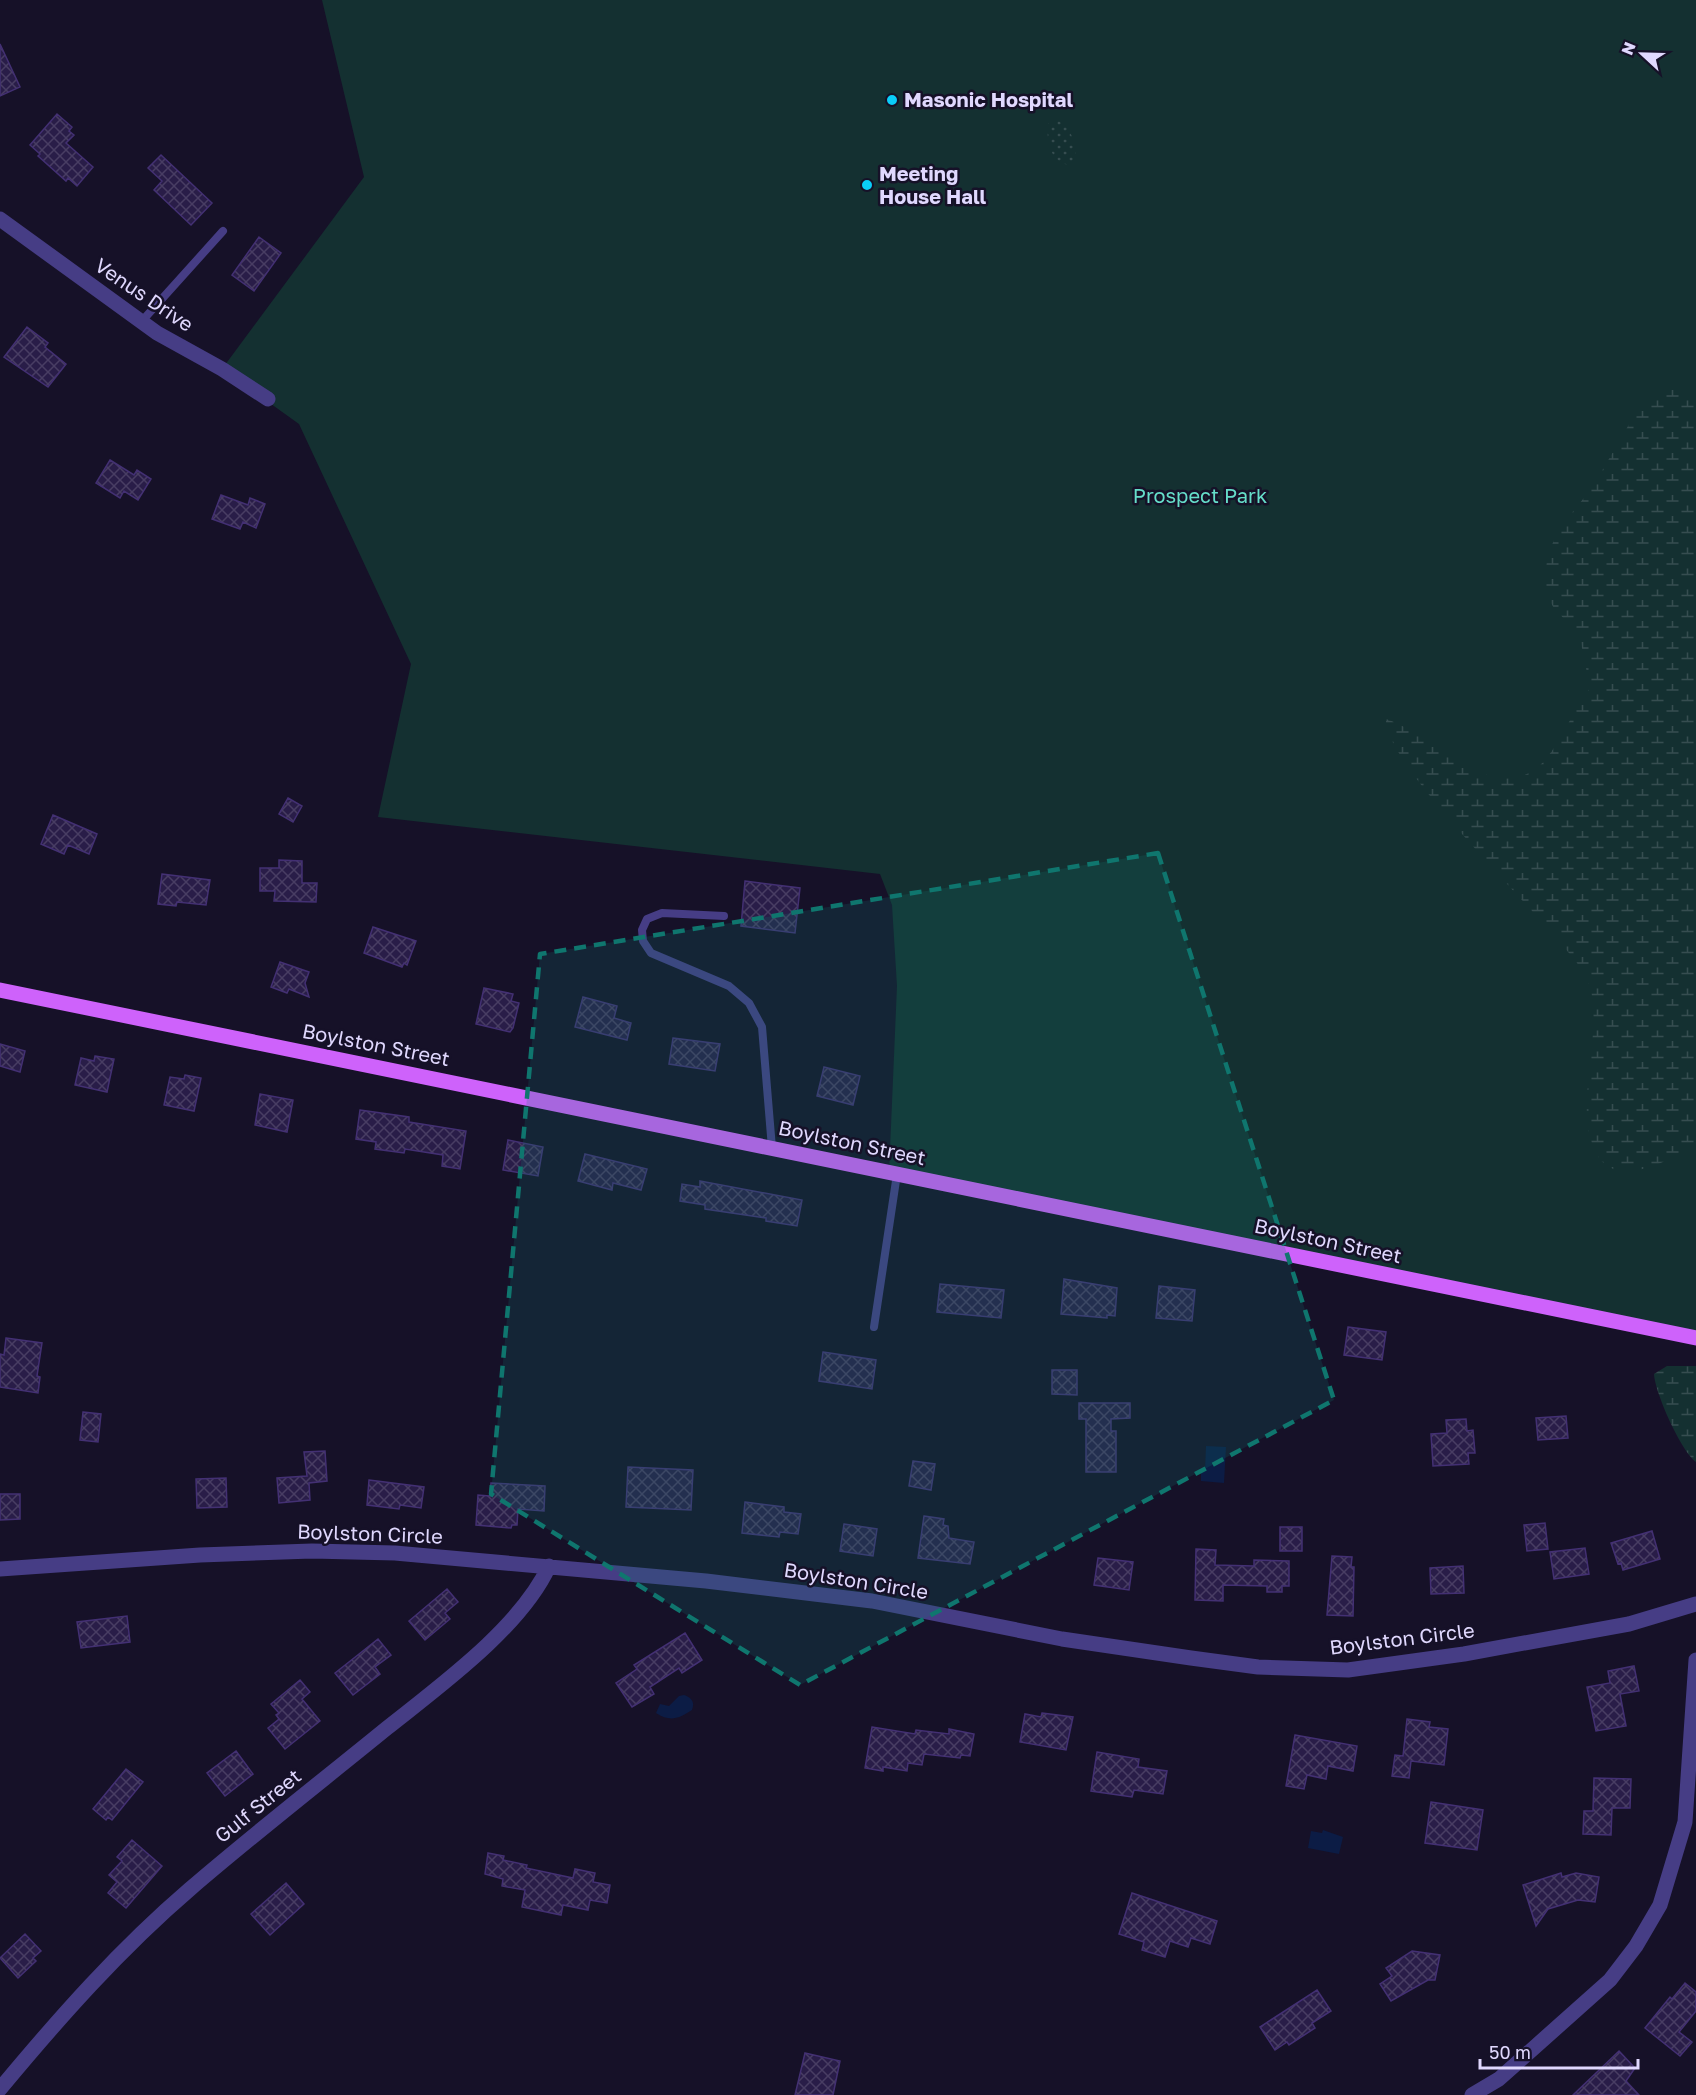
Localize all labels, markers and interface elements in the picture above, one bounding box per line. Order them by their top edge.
north arrow [1612,24,1672,84]
text: N [1617,39,1640,58]
place label: Masonic Hospital [904,87,1073,111]
marker: Masonic Hospital [885,93,899,107]
place label: Meeting House Hall [879,161,987,208]
marker: Meeting House Hall [860,178,874,192]
street label: Venus Drive [91,253,198,336]
park label: Prospect Park [1133,483,1267,507]
street label: Boylston Street [300,1018,452,1070]
street label: Boylston Street [776,1115,928,1169]
street label: Boylston Street [1252,1213,1404,1267]
street label: Boylston Circle [297,1518,443,1548]
street label: Boylston Circle [782,1557,930,1603]
street label: Boylston Circle [1328,1617,1476,1659]
street label: Gulf Street [210,1763,305,1847]
scale bar [1480,2032,1638,2070]
text: 50 m [1489,2041,1531,2063]

